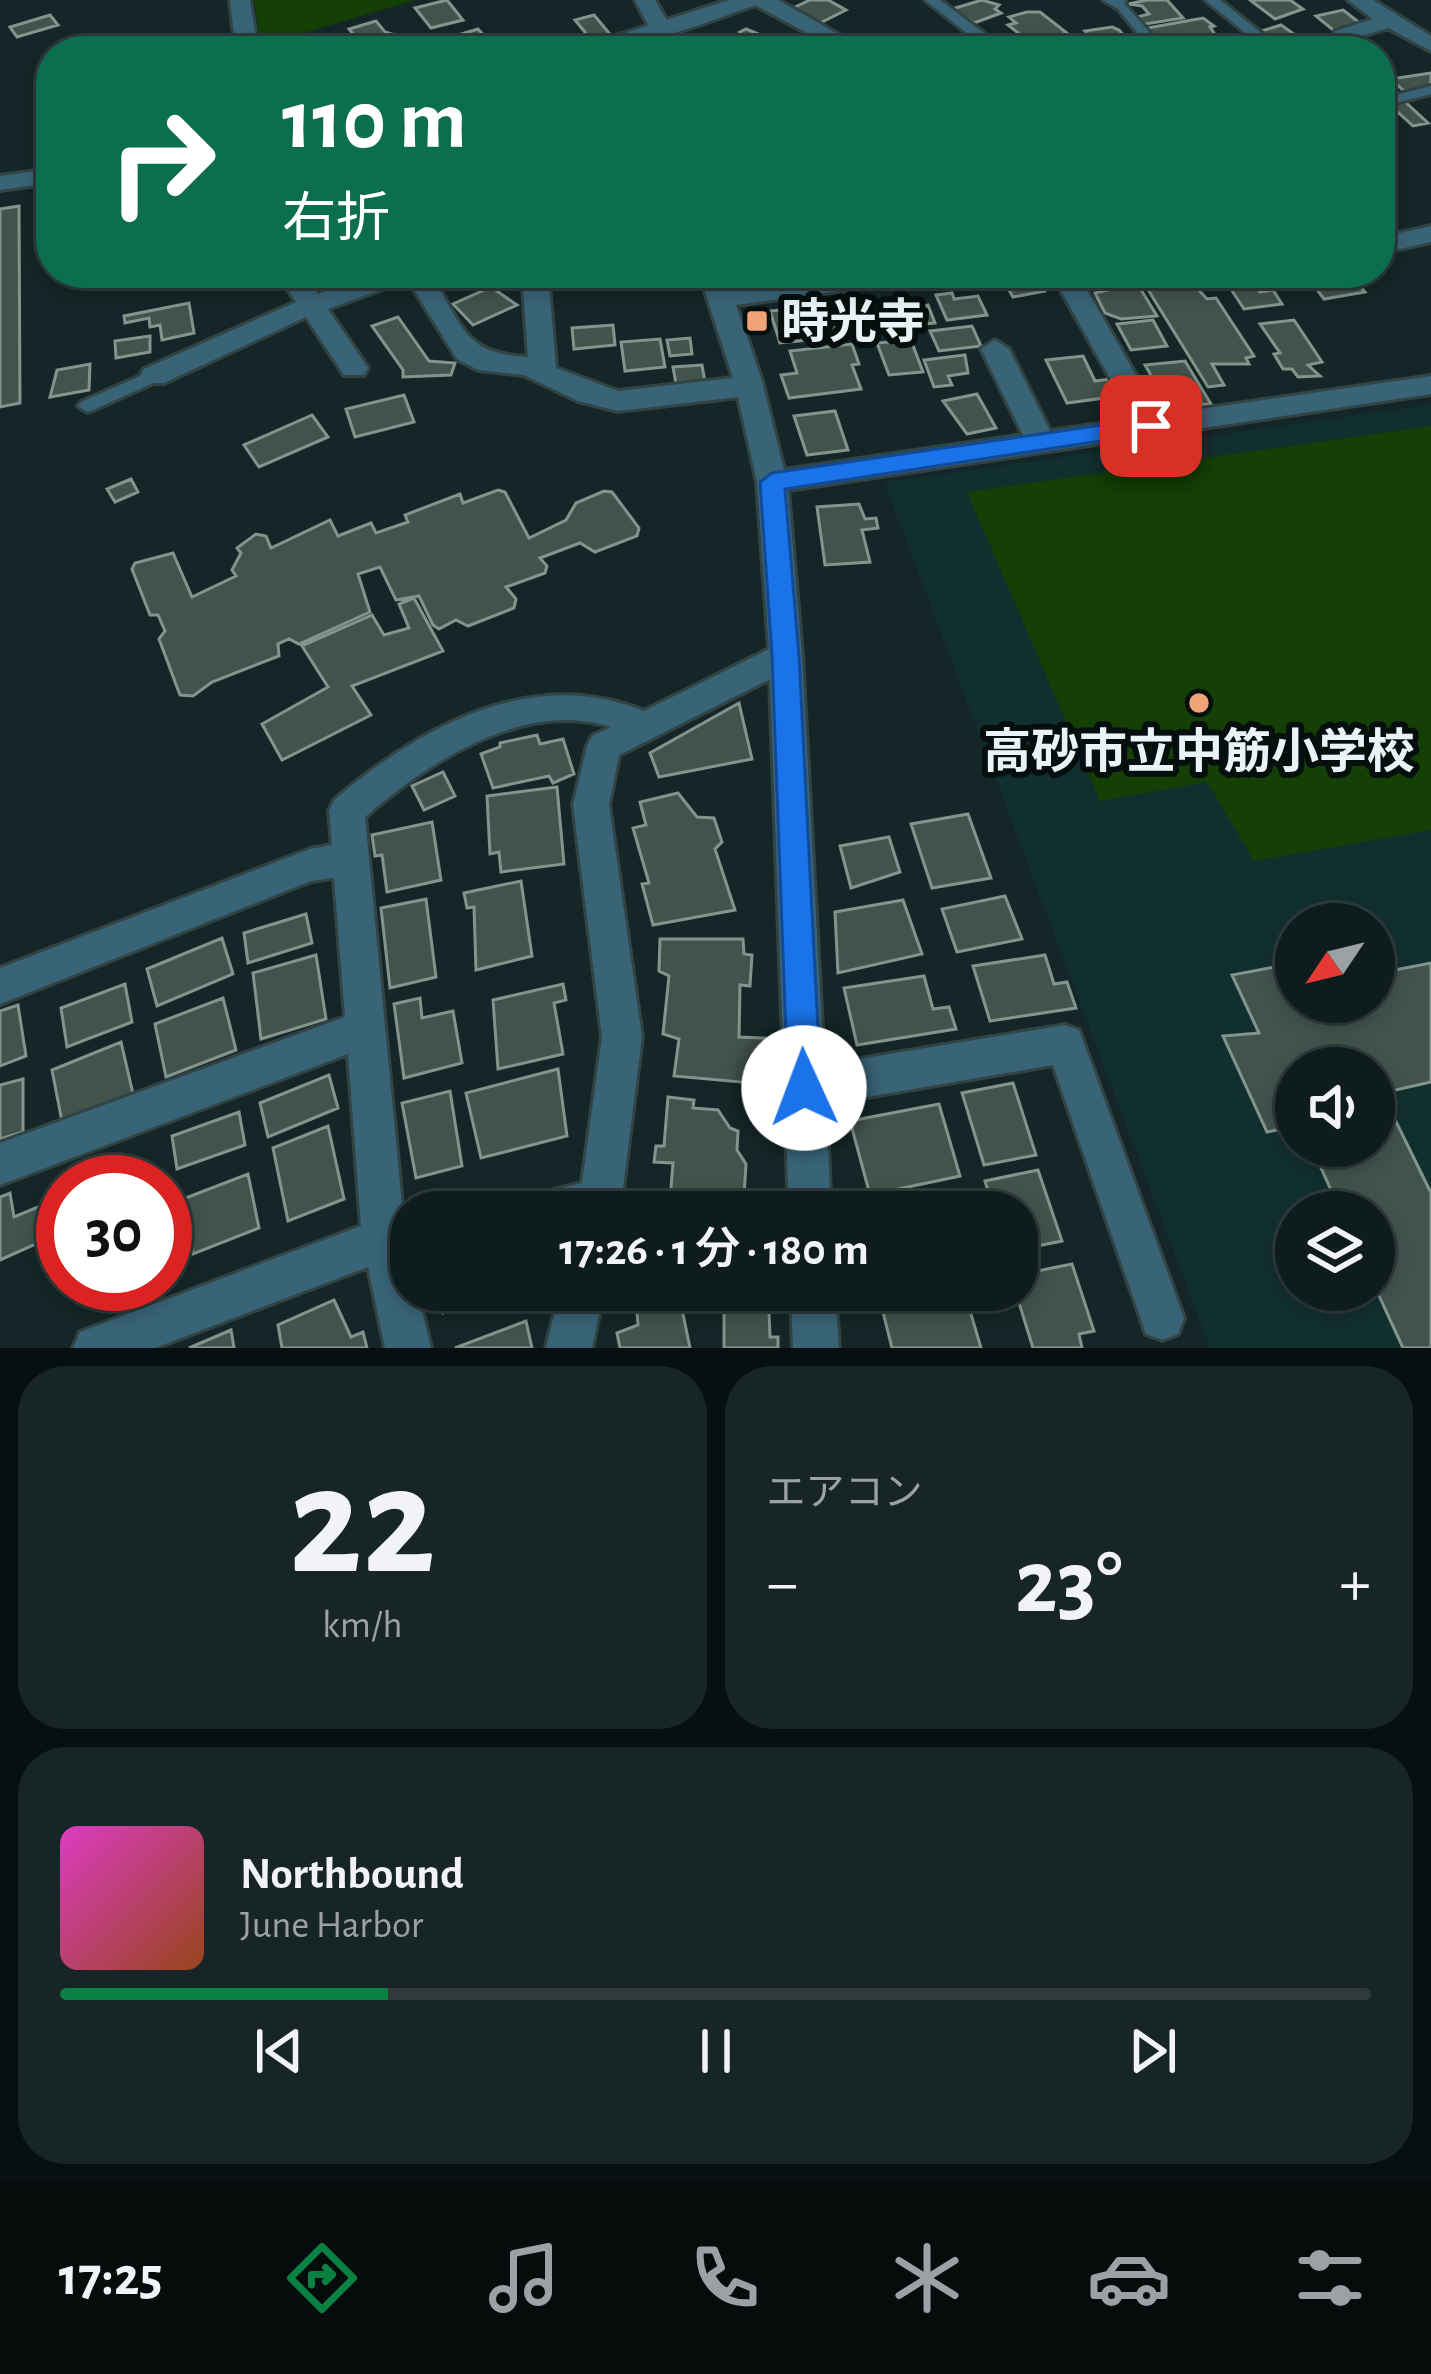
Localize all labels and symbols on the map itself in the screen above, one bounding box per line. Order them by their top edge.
place label: 時光寺 [781,296,925,348]
marker: 時光寺 [744,308,770,334]
pin [1100,375,1202,477]
marker: 高砂市立中筋小学校 [1186,690,1212,716]
place label: 高砂市立中筋小学校 [983,726,1415,778]
north arrow [1275,903,1395,1023]
position arrow [741,1025,867,1151]
speed limit sign: 30 [36,1155,192,1311]

